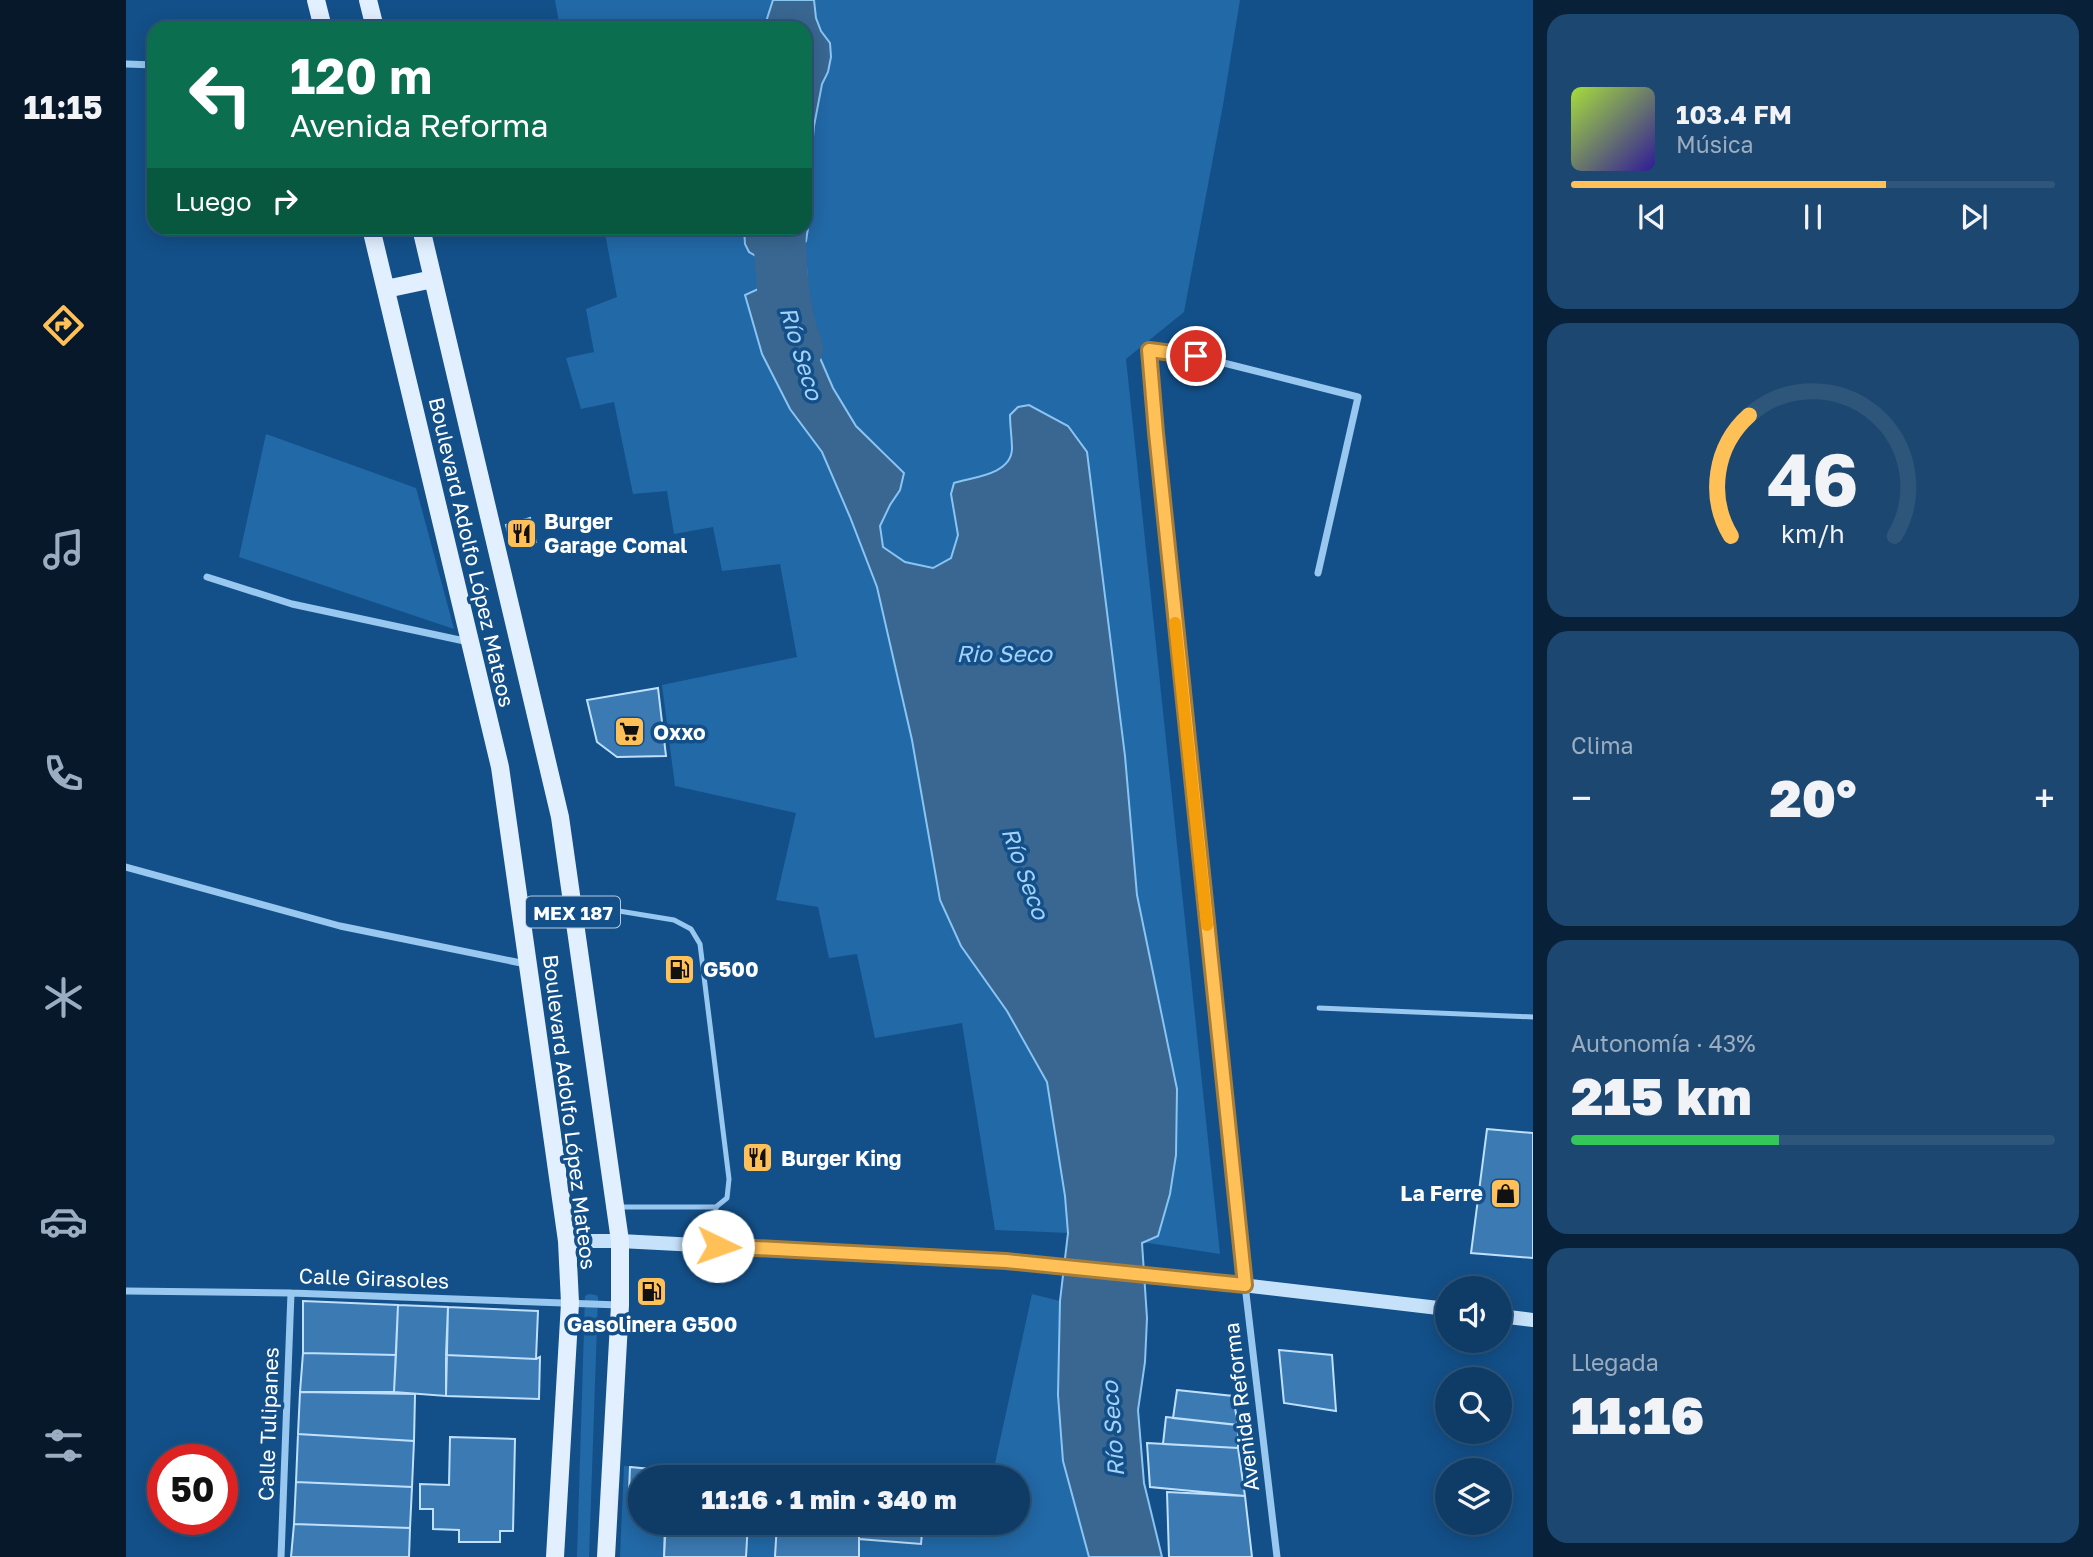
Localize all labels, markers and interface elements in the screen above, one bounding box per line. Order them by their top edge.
text: 120 m [290,46,432,105]
icon: left [175,49,266,140]
text: 11:15 [23,88,103,126]
text: 103.4 FM [1676,99,1792,130]
text: Avenida Reforma [290,106,549,144]
text: Música [1676,130,1754,158]
icon: right [266,182,304,220]
text: Luego [175,186,252,217]
icon: previous [1633,198,1671,236]
icon: pause [1794,198,1832,236]
icon: next [1955,198,1993,236]
icon: directions [39,301,88,350]
water label: Río Seco [775,303,830,404]
pin [1166,326,1226,386]
icon: arrive [1177,337,1215,375]
street label: Boulevard Adolfo López Mateos [424,395,520,709]
text: 46 [1767,435,1859,522]
place label: Burger Garage Comal [544,508,687,558]
restaurant icon: Burger Garage Comal [504,516,538,550]
text: km/h [1781,518,1845,549]
icon: music [39,525,88,574]
water label: Rio Seco [956,639,1053,667]
supermarket icon: Oxxo [613,715,647,749]
place label: Oxxo [653,719,706,745]
text: Clima [1571,731,1634,759]
icon: phone [39,749,88,798]
text: 20° [1770,766,1856,828]
text: − [1571,775,1592,820]
text: + [2034,775,2055,820]
water label: Río Seco [996,823,1056,924]
road number: MEX 187 [526,896,620,928]
fuel station icon: G500 [663,952,697,986]
street label: Boulevard Adolfo López Mateos [538,953,602,1271]
place label: G500 [703,956,759,982]
icon: climate [39,973,88,1022]
text: Autonomía · 43% [1571,1029,1756,1057]
text: 215 km [1571,1064,1752,1126]
restaurant icon: Burger King [741,1141,775,1175]
place label: Burger King [781,1145,902,1171]
shop icon: La Ferre [1489,1176,1523,1210]
place label: La Ferre [1400,1180,1483,1206]
icon: car [39,1197,88,1246]
position arrow [681,1209,755,1283]
street label: Calle Girasoles [298,1262,450,1294]
fuel station icon: Gasolinera G500 [635,1275,669,1309]
map controls [1435,1276,1512,1535]
button: sound [1435,1276,1512,1353]
place label: Gasolinera G500 [567,1311,737,1337]
street label: Avenida Reforma [1218,1321,1264,1493]
street label: Calle Tulipanes [252,1347,284,1501]
text: Llegada [1571,1348,1659,1376]
button: search [1435,1367,1512,1444]
water label: Río Seco [1095,1379,1129,1478]
text: 11:16 [1571,1383,1704,1445]
icon: filters [39,1421,88,1470]
speed limit sign: 50 [147,1444,238,1535]
button: layers [1435,1458,1512,1535]
text: 11:16 · 1 min · 340 m [701,1484,957,1515]

